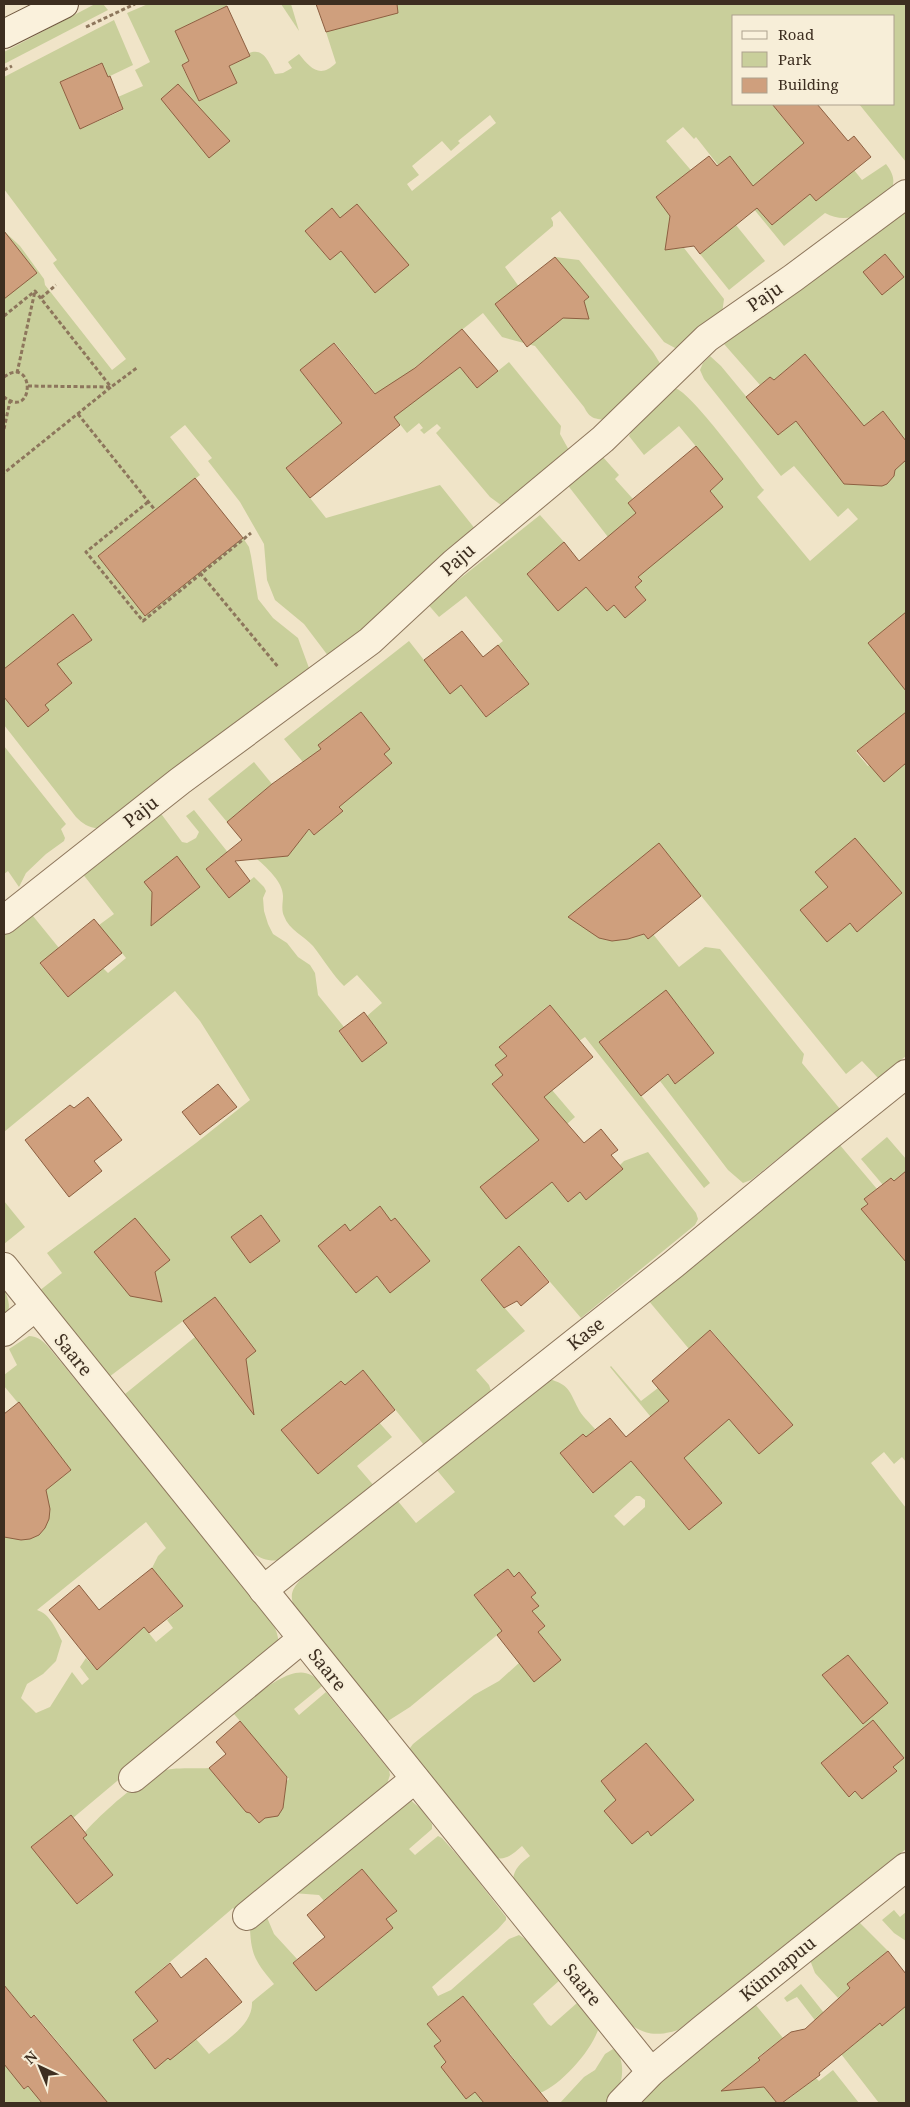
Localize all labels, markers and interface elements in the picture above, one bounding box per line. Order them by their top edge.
legend [732,15,895,105]
text: Road [778,24,814,44]
text: Park [778,49,812,69]
text: Building [778,74,839,94]
street label: Paju [742,275,787,317]
street label: Paju [435,537,480,581]
street label: Paju [118,790,163,832]
street label: Kase [562,1311,609,1355]
street label: Saare [49,1328,98,1381]
street label: Saare [303,1643,352,1696]
street label: Künnapuu [734,1930,821,2006]
street label: Saare [558,1958,607,2011]
north arrow [15,2042,65,2092]
text: N [20,2047,41,2068]

